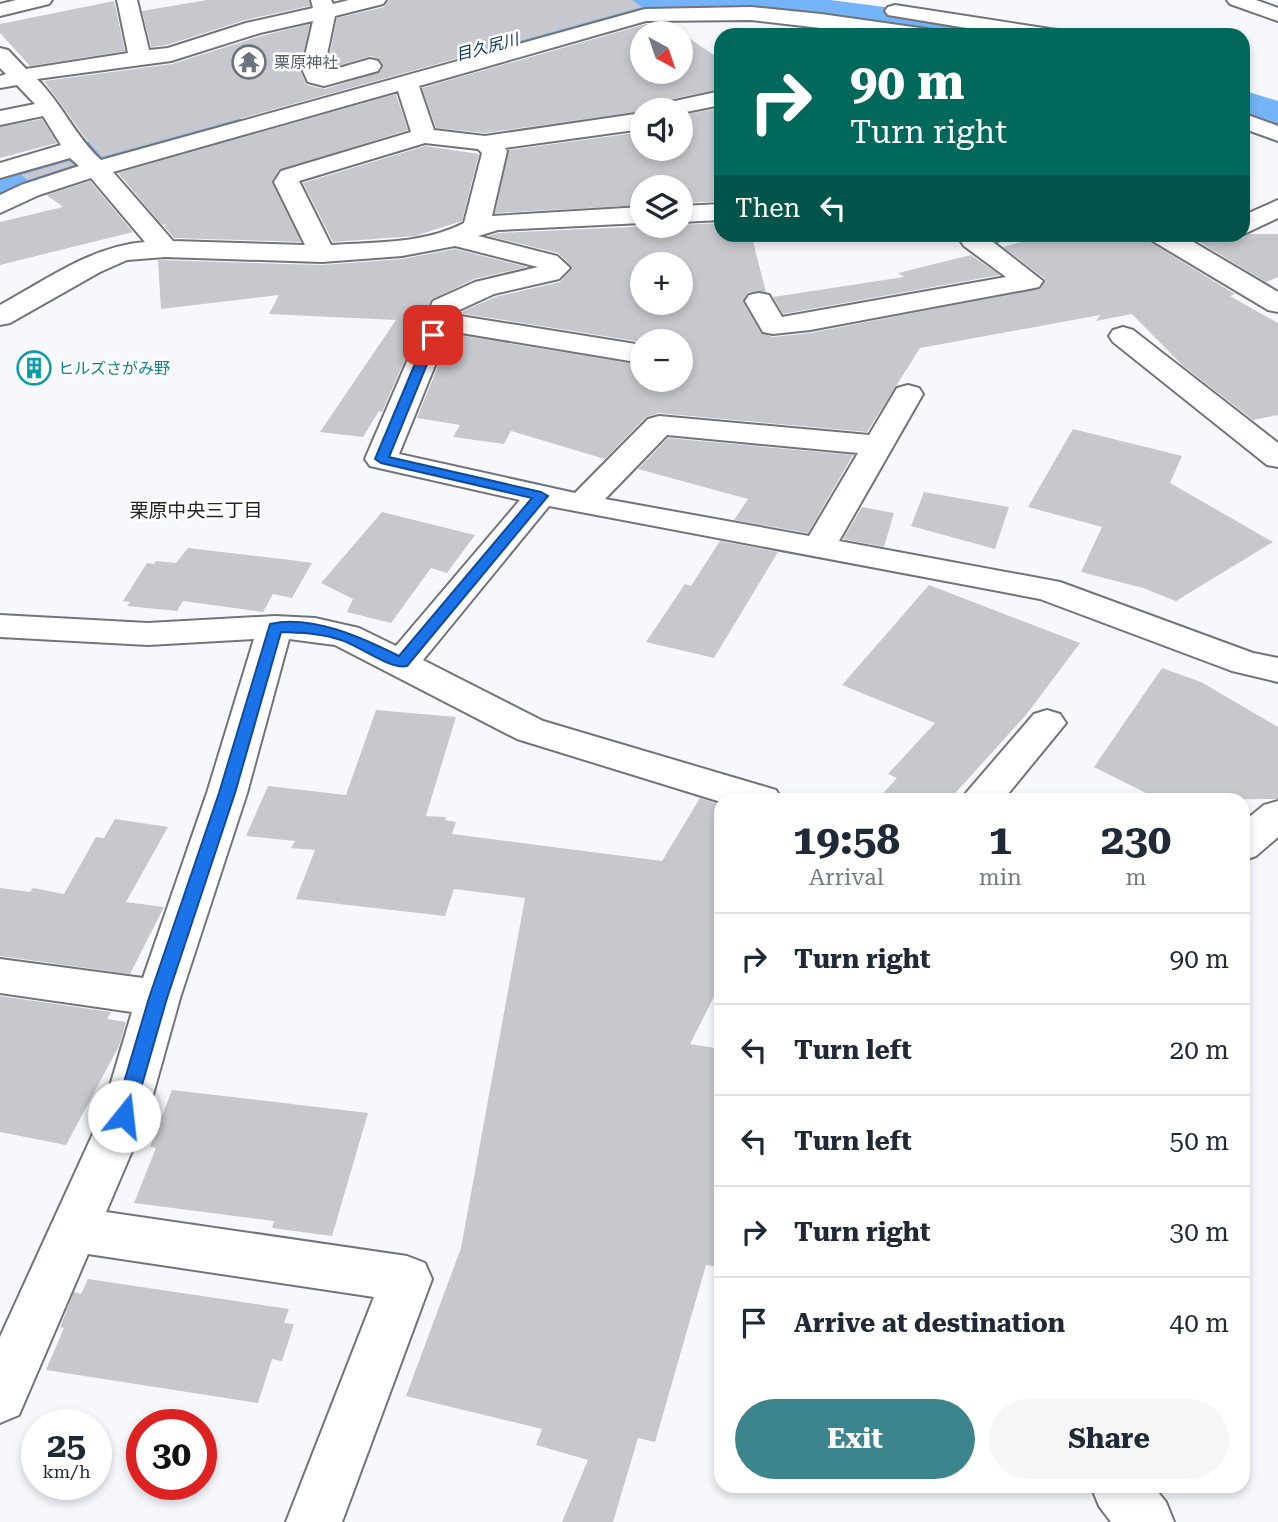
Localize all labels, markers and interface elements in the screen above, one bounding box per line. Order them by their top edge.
north arrow [630,21,693,84]
map controls [630,21,693,392]
water label: 目久尻川 [454,29,522,64]
temple icon: 栗原神社 [230,43,268,81]
place label: 栗原神社 [274,53,338,72]
text: 90 m [850,54,965,111]
icon: right [735,56,826,147]
button: sound [630,98,693,161]
text: Turn right [850,113,1007,151]
button: layers [630,175,693,238]
icon: left [814,189,852,227]
text: Then [735,193,800,223]
button: + [630,252,693,315]
pin [403,305,463,365]
icon: arrive [414,316,452,354]
button: − [630,329,693,392]
building icon: ヒルズさがみ野 [15,349,53,387]
place label: ヒルズさがみ野 [58,359,170,378]
district label: 栗原中央三丁目 [129,499,263,522]
text: 19:58 [793,815,900,864]
text: 1 [989,815,1012,864]
text: 230 [1101,815,1171,864]
text: Arrival [809,864,884,891]
text: min [979,864,1022,891]
text: m [1125,864,1146,891]
icon: right [735,940,773,978]
text: Turn right [794,944,930,974]
text: 90 m [1170,944,1229,974]
icon: left [735,1031,773,1069]
text: Turn left [794,1035,912,1065]
text: 20 m [1170,1035,1229,1065]
position arrow [87,1079,161,1153]
icon: left [735,1122,773,1160]
text: Turn left [794,1126,912,1156]
text: 50 m [1170,1126,1229,1156]
icon: right [735,1213,773,1251]
text: Turn right [794,1217,930,1247]
text: 30 m [1170,1217,1229,1247]
icon: arrive [735,1304,773,1342]
text: Arrive at destination [794,1308,1065,1338]
text: 40 m [1170,1308,1229,1338]
button: Exit [735,1399,975,1479]
button: Share [989,1399,1229,1479]
speed limit sign: 30 [126,1409,217,1500]
text: 25 [47,1425,86,1466]
text: km/h [42,1461,91,1482]

